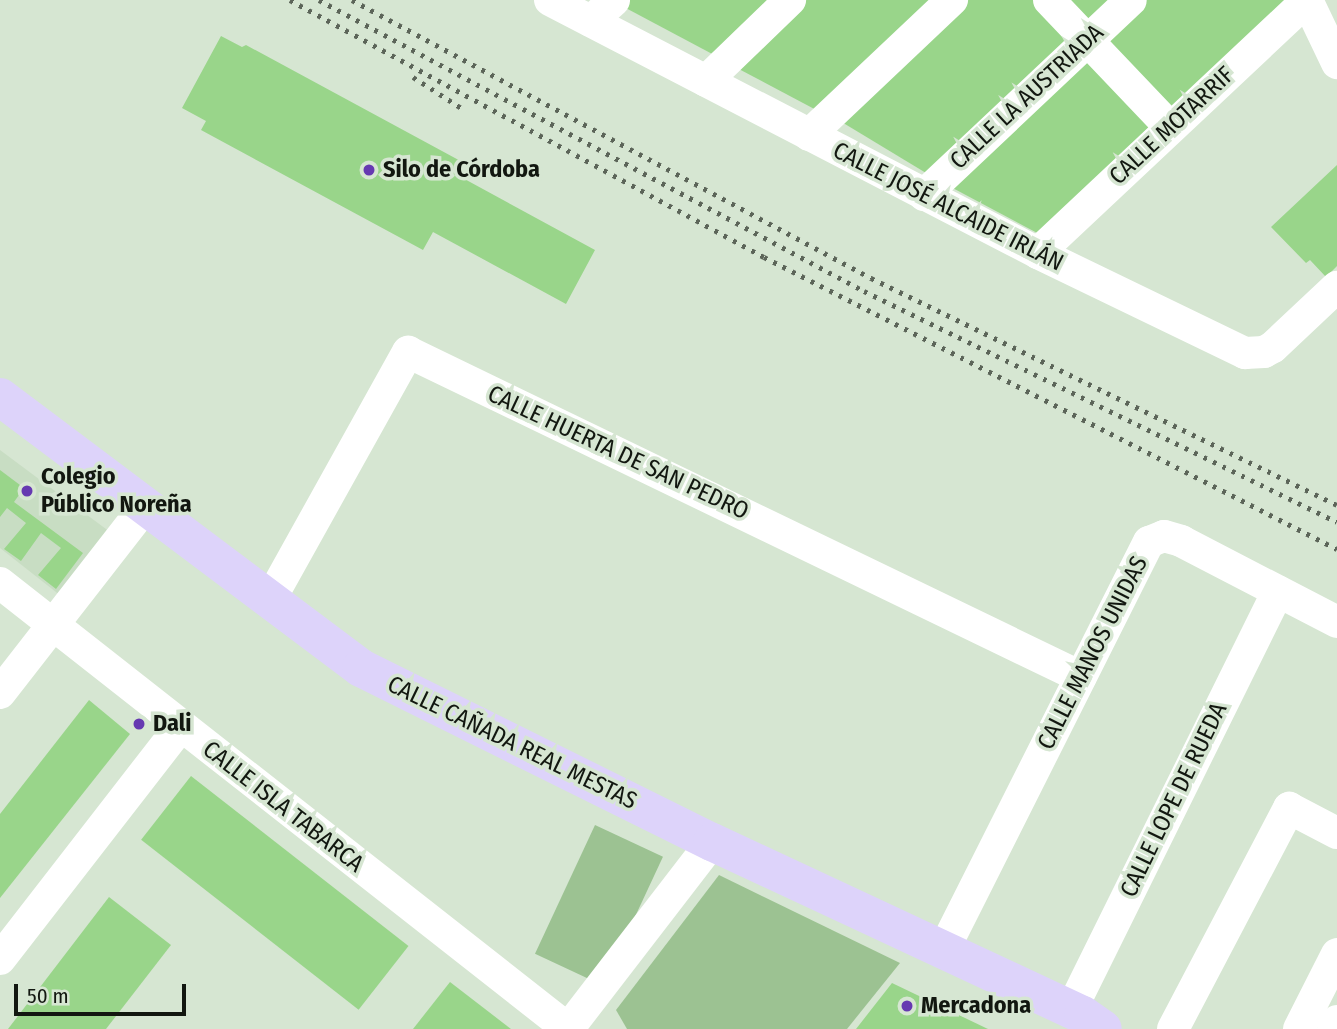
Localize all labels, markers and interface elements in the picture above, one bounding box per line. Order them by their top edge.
street label: CALLE LA AUSTRIADA [944,19,1110,175]
street label: CALLE MOTARRIF [1104,61,1240,191]
street label: CALLE JOSÉ ALCAIDE IRLÁN [828,136,1068,278]
place label: Silo de Córdoba [383,156,540,184]
marker: Silo de Córdoba [361,162,377,178]
street label: CALLE HUERTA DE SAN PEDRO [483,380,753,526]
place label: Colegio Público Noreña [41,463,192,519]
marker: Colegio Público Noreña [19,483,35,499]
street label: CALLE MANOS UNIDAS [1032,552,1154,754]
street label: CALLE CAÑADA REAL MESTAS [383,670,641,816]
street label: CALLE LOPE DE RUEDA [1114,698,1234,902]
place label: Dali [153,710,191,738]
marker: Dali [131,716,147,732]
street label: CALLE ISLA TABARCA [197,735,369,879]
scale bar [18,970,189,1014]
text: 50 m [27,983,69,1009]
place label: Mercadona [921,992,1031,1020]
marker: Mercadona [899,998,915,1014]

